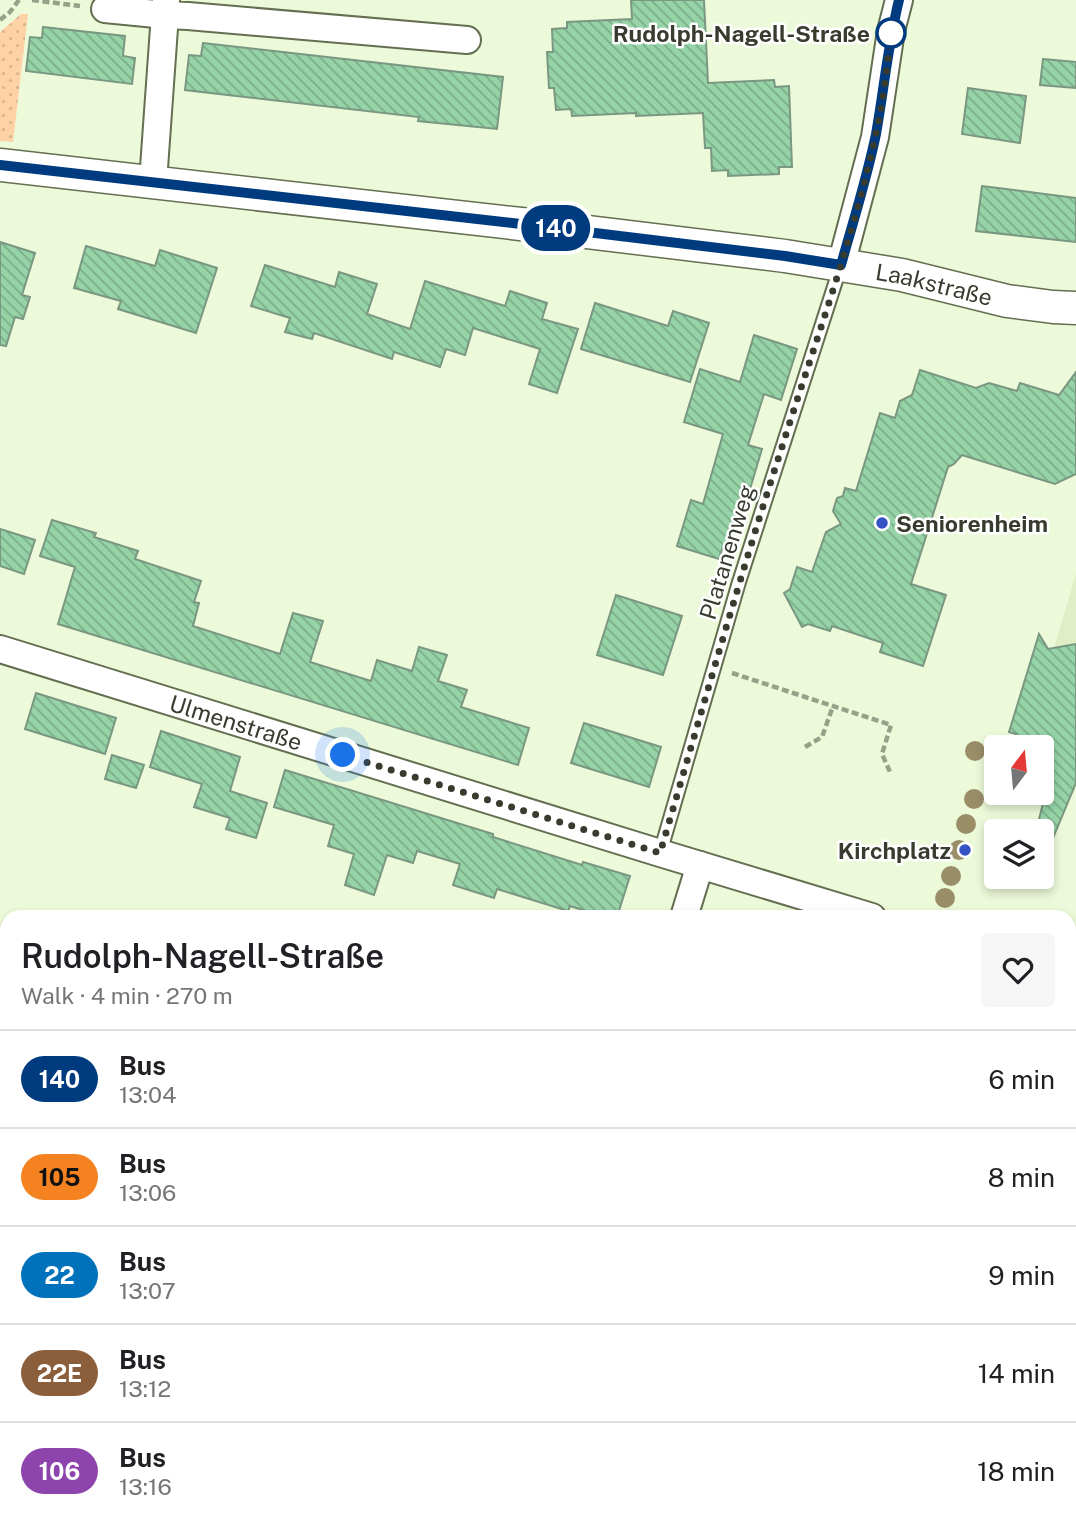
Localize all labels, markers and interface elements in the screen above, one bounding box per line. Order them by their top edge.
marker: Rudolph-Nagell-Straße [876,18,906,48]
place label: Rudolph-Nagell-Straße [613,20,870,47]
line badge: 140 [516,205,596,251]
text: 140 [535,214,577,242]
street label: Laakstraße [874,257,995,310]
street label: Platanenweg [694,481,760,623]
place label: Seniorenheim [896,510,1048,537]
marker: Seniorenheim [874,515,890,531]
street label: Ulmenstraße [166,689,306,755]
north arrow [984,735,1054,805]
map controls [984,735,1054,889]
your location [325,737,360,772]
button: layers [984,819,1054,889]
place label: Kirchplatz [838,837,951,864]
marker: Kirchplatz [957,842,973,858]
button: heart [981,933,1055,1007]
text: Rudolph-Nagell-Straße [21,937,384,975]
text: Walk · 4 min · 270 m [21,982,233,1009]
text: Bus [119,1050,166,1081]
text: 6 min [988,1064,1055,1095]
text: 140 [39,1065,80,1093]
text: 13:04 [119,1081,177,1108]
text: Bus [119,1148,166,1179]
text: 8 min [988,1162,1055,1193]
text: 105 [39,1163,80,1191]
text: 13:06 [119,1179,176,1206]
text: Bus [119,1246,166,1277]
text: 9 min [988,1260,1055,1291]
text: 22 [44,1261,75,1289]
text: 13:07 [119,1277,176,1304]
text: Bus [119,1344,166,1375]
text: 14 min [978,1358,1055,1389]
text: 22E [37,1359,82,1387]
text: 13:12 [119,1375,171,1402]
text: Bus [119,1442,166,1473]
text: 18 min [977,1456,1055,1487]
text: 106 [39,1457,80,1485]
text: 13:16 [119,1473,172,1500]

